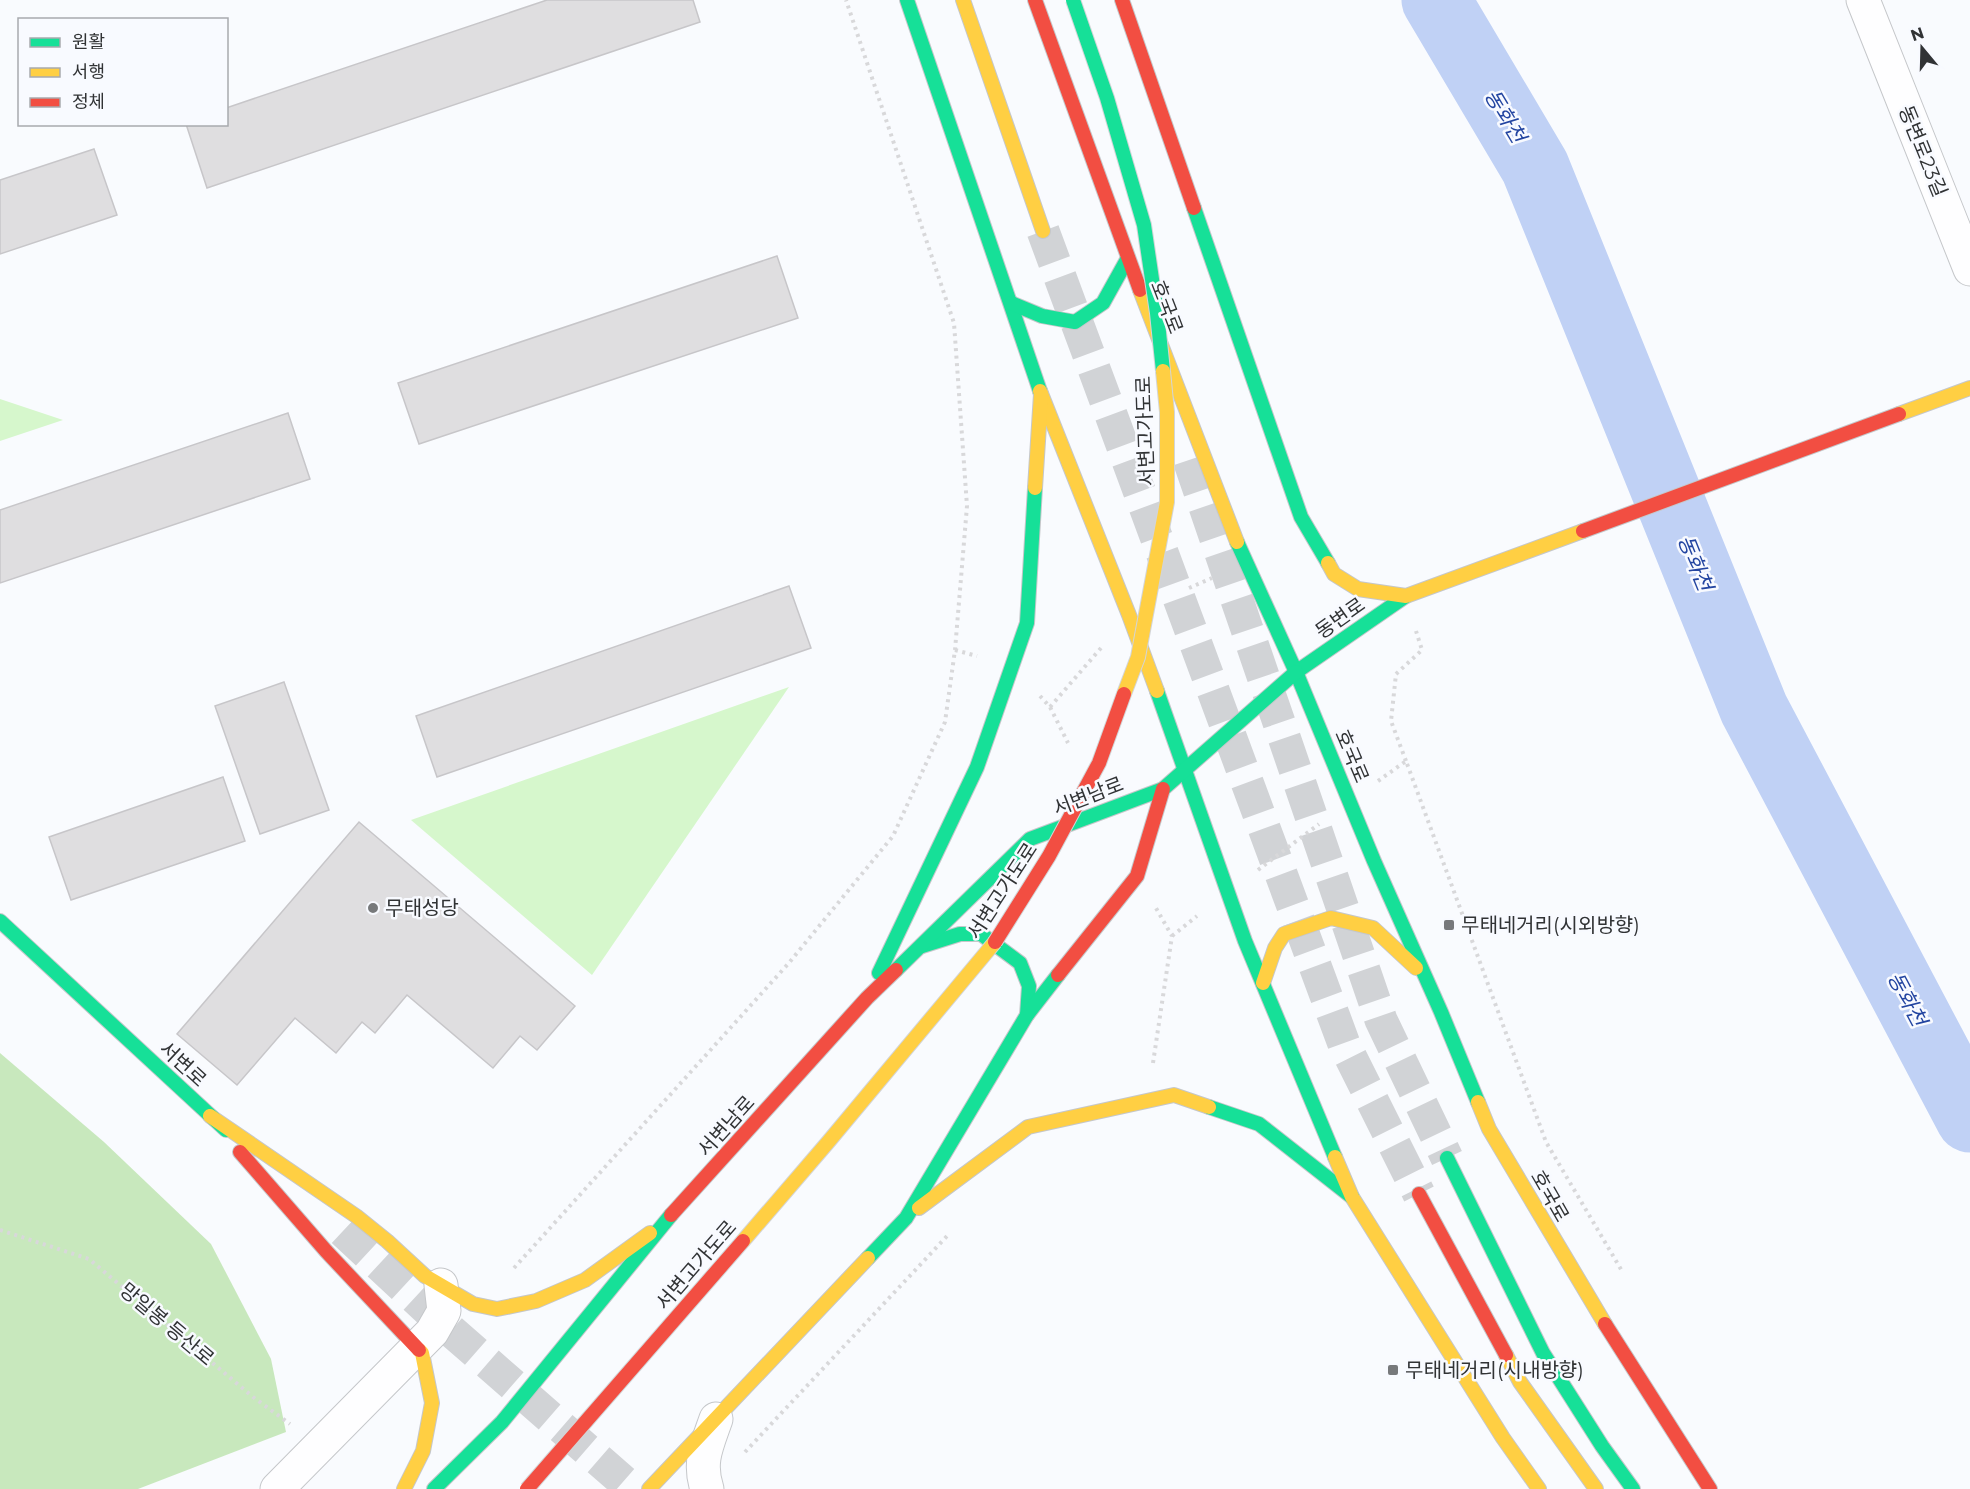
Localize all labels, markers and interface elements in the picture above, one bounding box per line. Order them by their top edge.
legend [18,18,228,126]
north arrow [1892,18,1952,78]
text: N [1908,23,1926,45]
text: 원활 [72,31,105,53]
text: 서행 [72,61,105,83]
water label: 동화천 [1480,84,1532,149]
text: 정체 [72,91,105,113]
street label: 동변로23길 [1894,102,1952,200]
street label: 호국로 [1146,277,1188,337]
street label: 서변고가도로 [1131,375,1159,487]
water label: 동화천 [1673,531,1719,597]
street label: 동변로 [1311,592,1369,644]
street label: 호국로 [1330,726,1374,786]
street label: 서변남로 [1049,772,1127,820]
street label: 서변고가도로 [962,838,1042,944]
place label: 무태성당 [385,896,459,920]
marker: 무태성당 [366,901,380,915]
place label: 무태네거리(시외방향) [1461,913,1640,937]
marker: 무태네거리(시외방향) [1442,918,1456,932]
water label: 동화천 [1883,967,1933,1033]
street label: 서변로 [155,1036,211,1092]
street label: 서변남로 [692,1091,760,1161]
street label: 호국로 [1526,1166,1574,1226]
street label: 서변고가도로 [651,1215,741,1315]
street label: 망일봉 등산로 [115,1278,219,1370]
place label: 무태네거리(시내방향) [1405,1358,1584,1382]
marker: 무태네거리(시내방향) [1386,1363,1400,1377]

